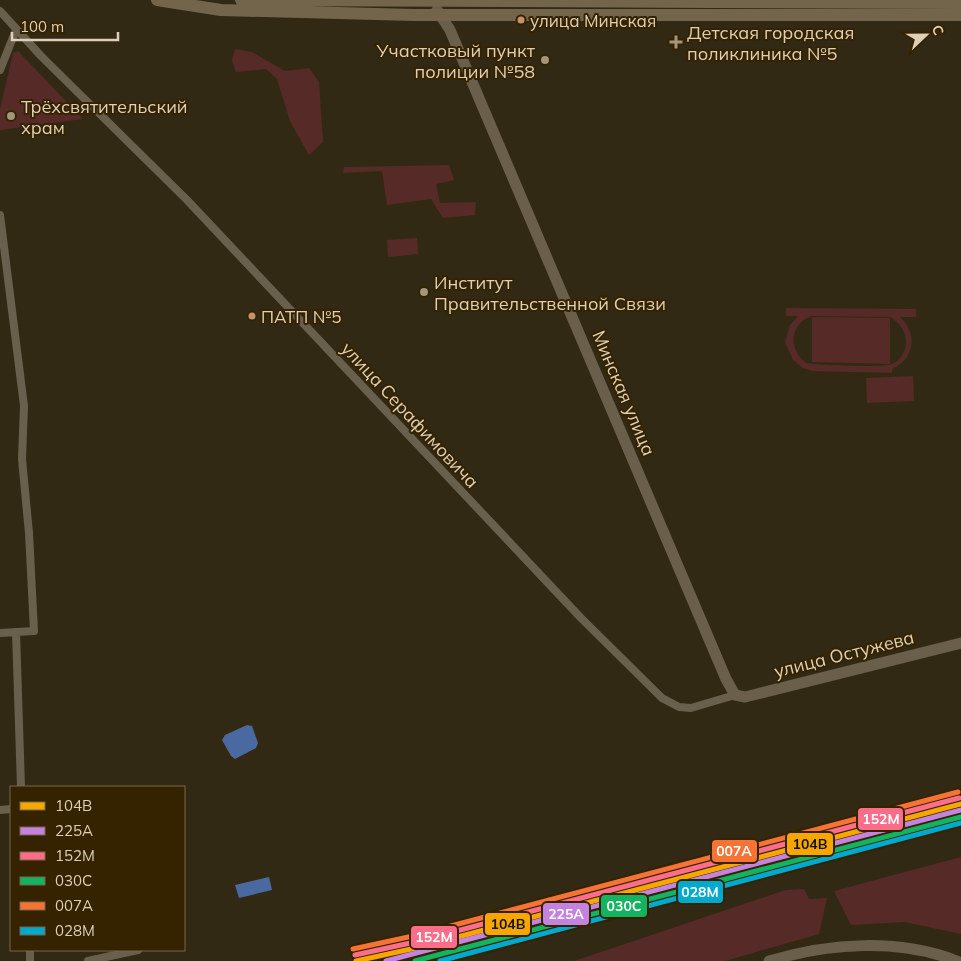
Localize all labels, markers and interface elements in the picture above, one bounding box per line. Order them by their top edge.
scale bar [12,10,119,42]
place label: улица Минская [530,10,656,32]
north arrow [901,10,951,60]
marker: улица Минская [516,15,526,25]
text: 100 m [20,17,64,36]
place label: Детская городская поликлиника №5 [687,21,854,65]
text: С [928,22,948,38]
marker: Детская городская поликлиника №5 [669,35,683,49]
place label: Участковый пункт полиции №58 [376,39,536,83]
marker: Участковый пункт полиции №58 [539,54,551,66]
place label: Трёхсвятительский храм [21,95,188,139]
marker: Трёхсвятительский храм [5,110,17,122]
place label: Институт Правительственной Связи [434,271,666,315]
marker: Институт Правительственной Связи [418,286,430,298]
place label: ПАТП №5 [261,306,341,327]
marker: ПАТП №5 [247,311,257,321]
street label: Минская улица [587,327,661,459]
street label: улица Серафимовича [336,337,484,493]
street label: улица Остужева [772,625,916,683]
legend [10,786,185,951]
text: 104В [55,796,92,815]
line badge: 152М [857,807,904,831]
text: 152М [862,810,900,828]
text: 225А [55,821,93,840]
line badge: 104В [786,832,834,856]
text: 104В [793,835,828,853]
line badge: 007А [711,839,758,863]
text: 007А [716,842,752,860]
text: 152М [55,846,95,865]
text: 030C [55,871,92,890]
line badge: 028М [677,880,724,904]
text: 028М [681,883,719,901]
line badge: 030C [600,894,648,918]
text: 007А [55,896,93,915]
text: 030C [607,897,641,915]
line badge: 225А [542,902,590,926]
text: 225А [548,905,584,923]
line badge: 104В [484,912,531,936]
text: 104В [491,915,526,933]
text: 028М [55,921,95,940]
line badge: 152М [410,925,458,949]
text: 152М [415,928,453,946]

